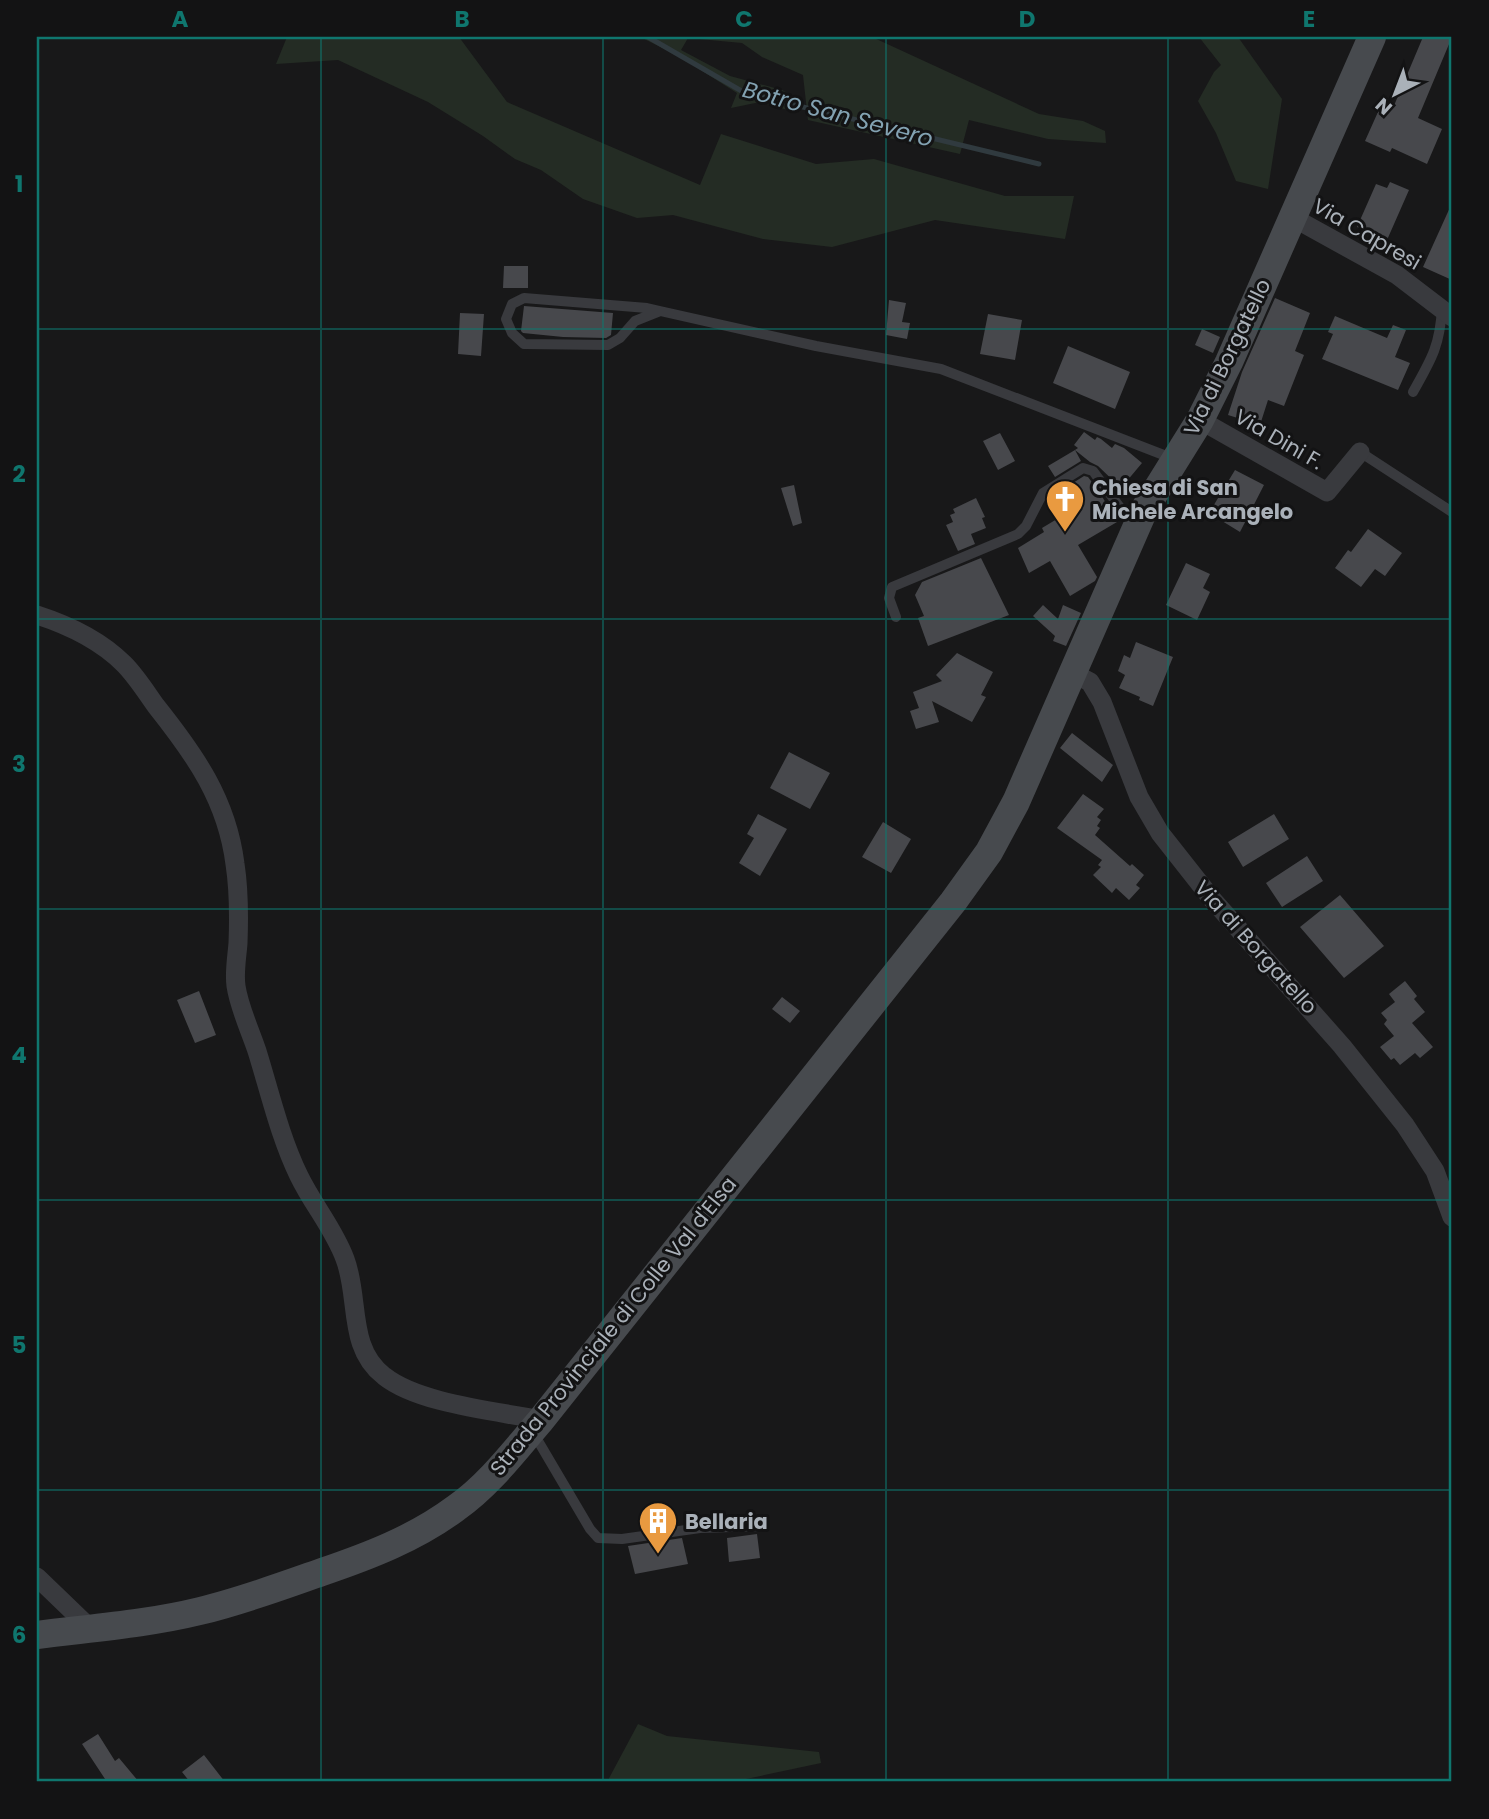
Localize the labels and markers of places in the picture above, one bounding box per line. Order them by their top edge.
place label: Chiesa di San Michele Arcangelo [1092,473,1293,526]
church icon: Chiesa di San Michele Arcangelo [1044,478,1086,533]
building icon: Bellaria [637,1500,679,1555]
place label: Bellaria [685,1507,768,1536]

